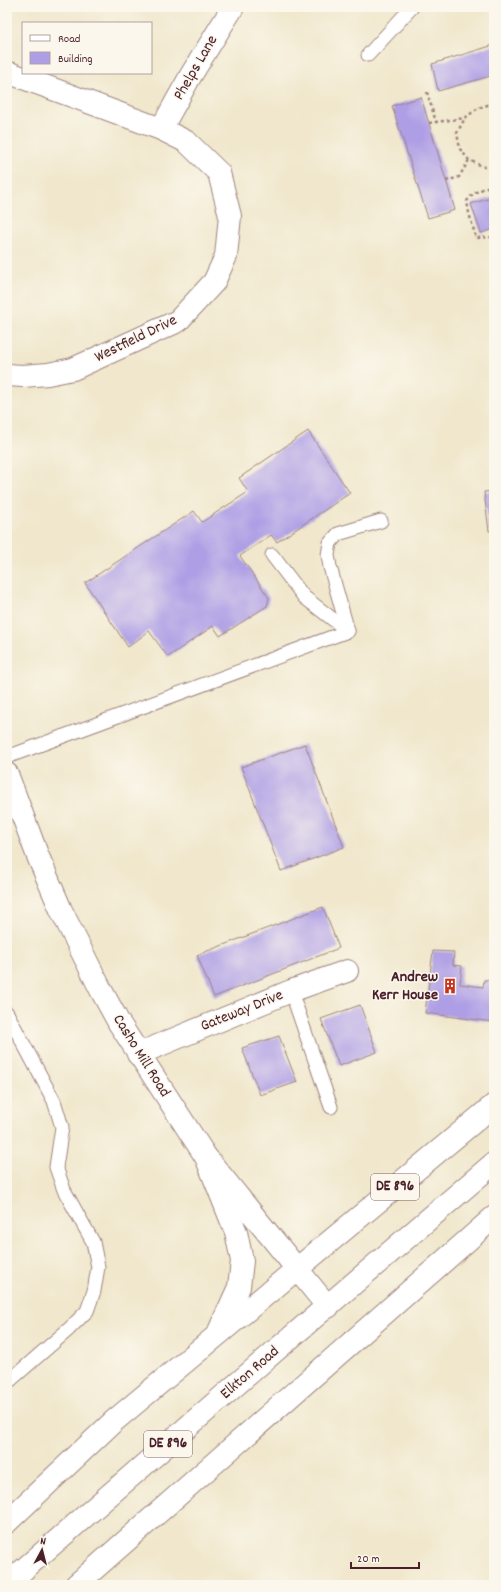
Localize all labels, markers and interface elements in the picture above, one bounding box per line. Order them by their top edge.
legend [22,22,152,74]
text: Road [58,31,80,48]
street label: Phelps Lane [168,31,224,105]
text: Building [58,51,93,68]
street label: Westfield Drive [91,309,181,369]
place label: Andrew Kerr House [372,966,438,1007]
building icon: Andrew Kerr House [441,977,459,995]
street label: Gateway Drive [197,984,287,1038]
street label: Casho Mill Road [106,1010,176,1102]
road number: DE 896 [371,1174,419,1200]
street label: Elkton Road [215,1341,285,1405]
road number: DE 896 [144,1431,192,1457]
north arrow [22,1530,62,1570]
text: N [39,1534,47,1550]
scale bar [351,1544,419,1570]
text: 20 m [357,1551,380,1568]

